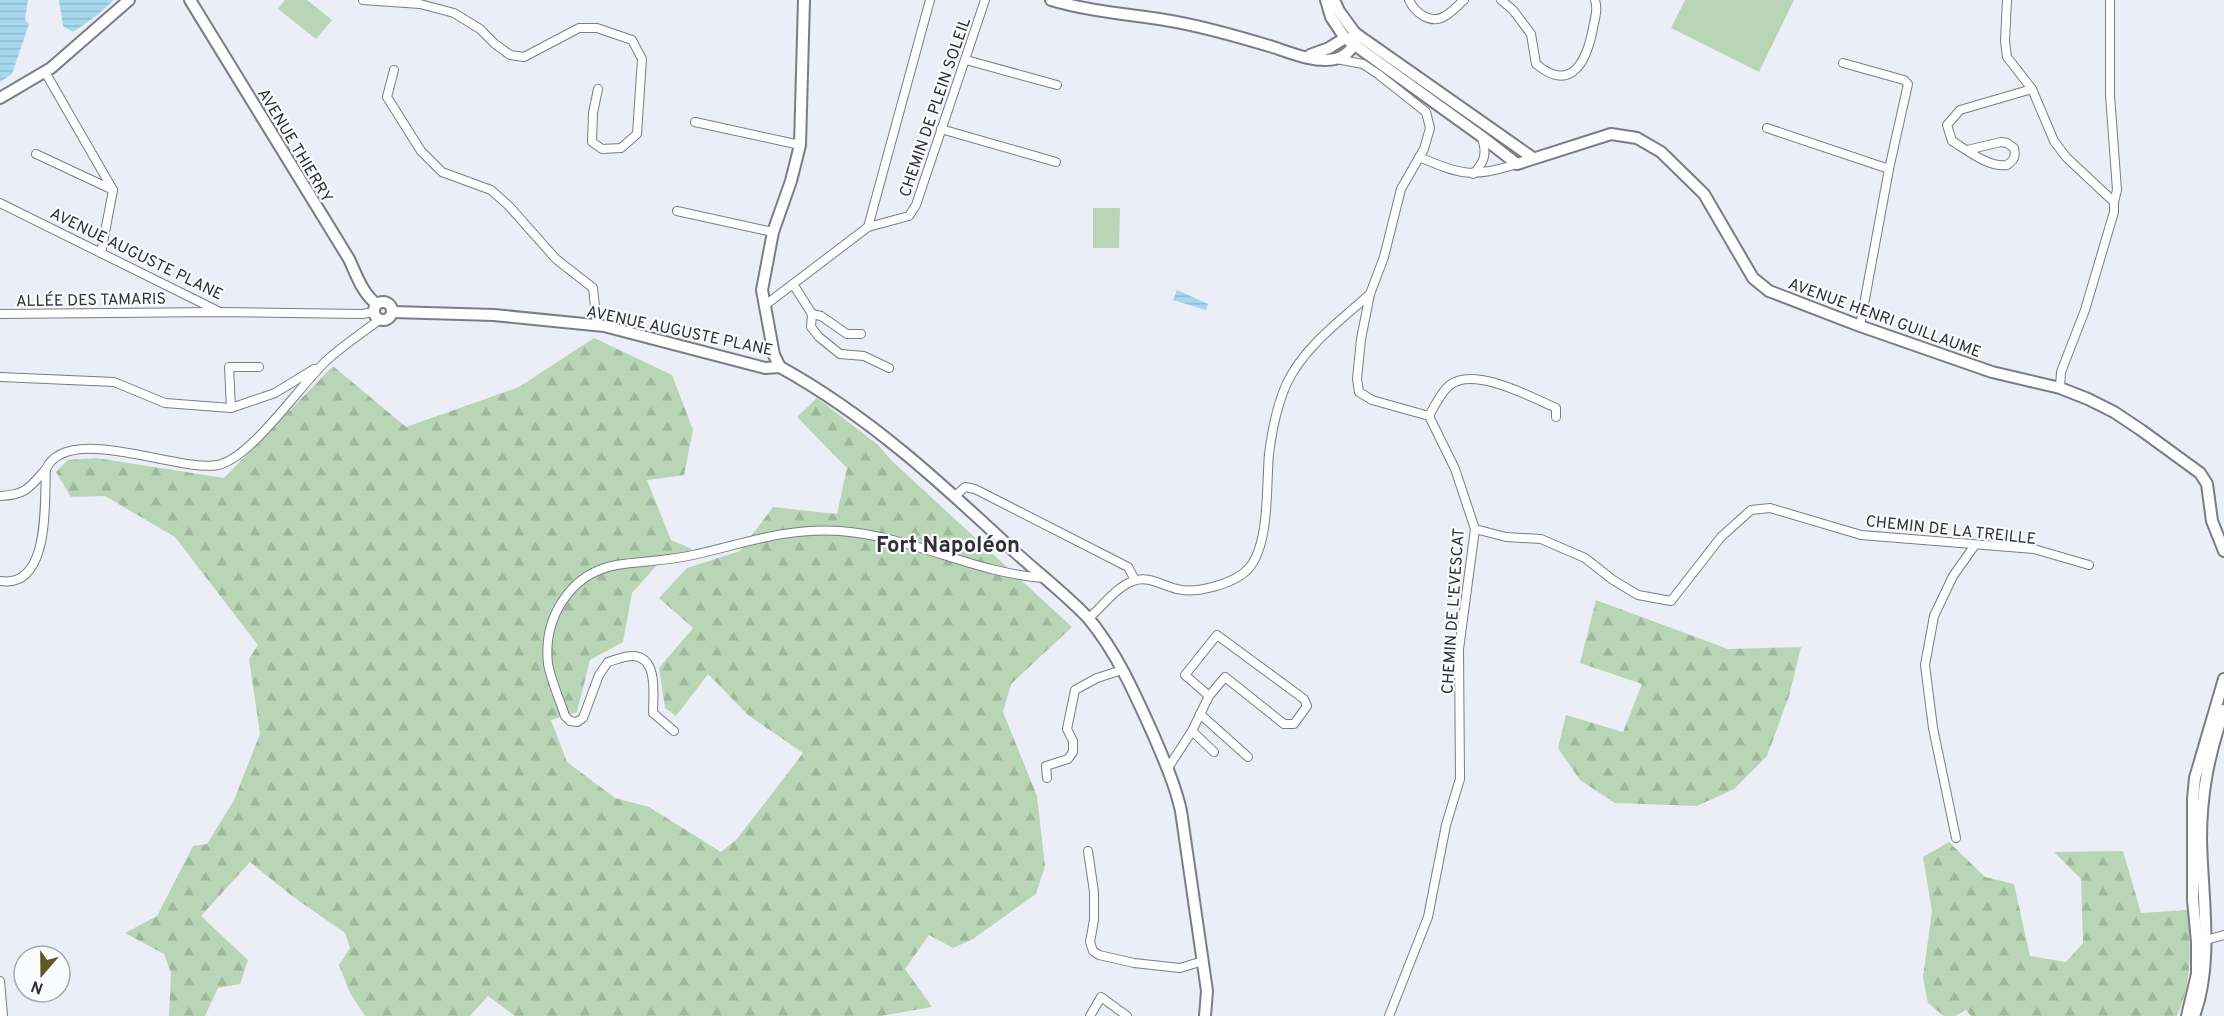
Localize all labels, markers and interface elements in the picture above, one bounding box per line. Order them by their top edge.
street label: CHEMIN DE PLEIN SOLEIL [896,15,976,200]
street label: AVENUE THIERRY [252,85,336,207]
street label: AVENUE AUGUSTE PLANE [46,204,226,305]
street label: AVENUE HENRI GUILLAUME [1785,275,1984,363]
street label: ALLÉE DES TAMARIS [16,288,166,312]
street label: AVENUE AUGUSTE PLANE [585,302,775,361]
street label: CHEMIN DE LA TREILLE [1865,512,2037,550]
street label: CHEMIN DE L'EVESCAT [1438,527,1470,695]
district label: Fort Napoléon [876,533,1020,560]
north arrow [12,944,72,1004]
text: N [29,975,46,998]

